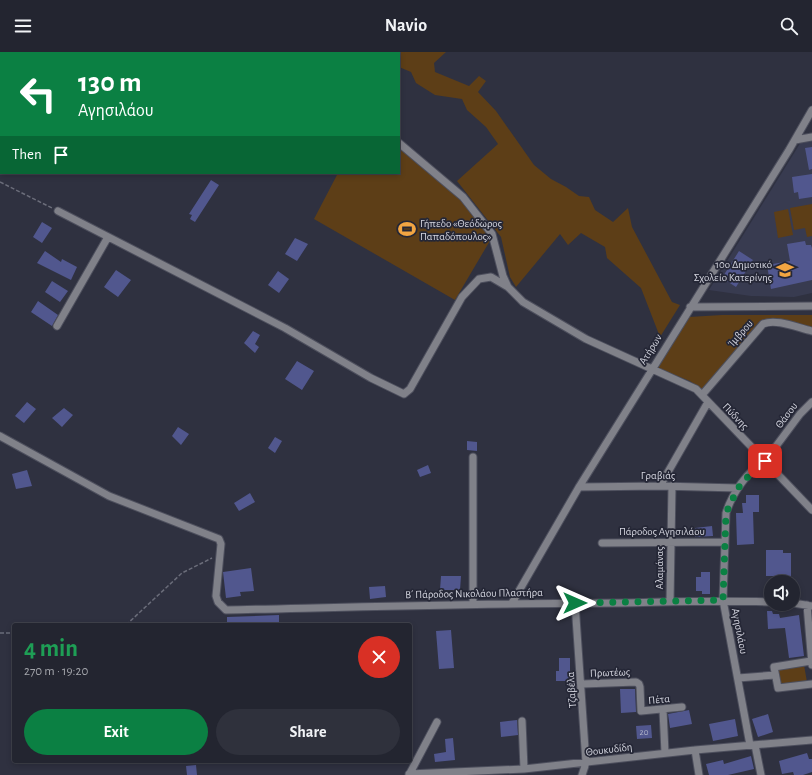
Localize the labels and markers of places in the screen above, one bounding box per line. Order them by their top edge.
place label: Γήπεδο «Θεόδωρος Παπαδόπουλος» [420,218,502,242]
sports icon: Γήπεδο «Θεόδωρος Παπαδόπουλος» [397,219,417,239]
place label: 10ο Δημοτικό Σχολείο Κατερίνης [694,259,772,283]
school or university icon: 10ο Δημοτικό Σχολείο Κατερίνης [775,260,795,280]
pin [748,444,782,478]

